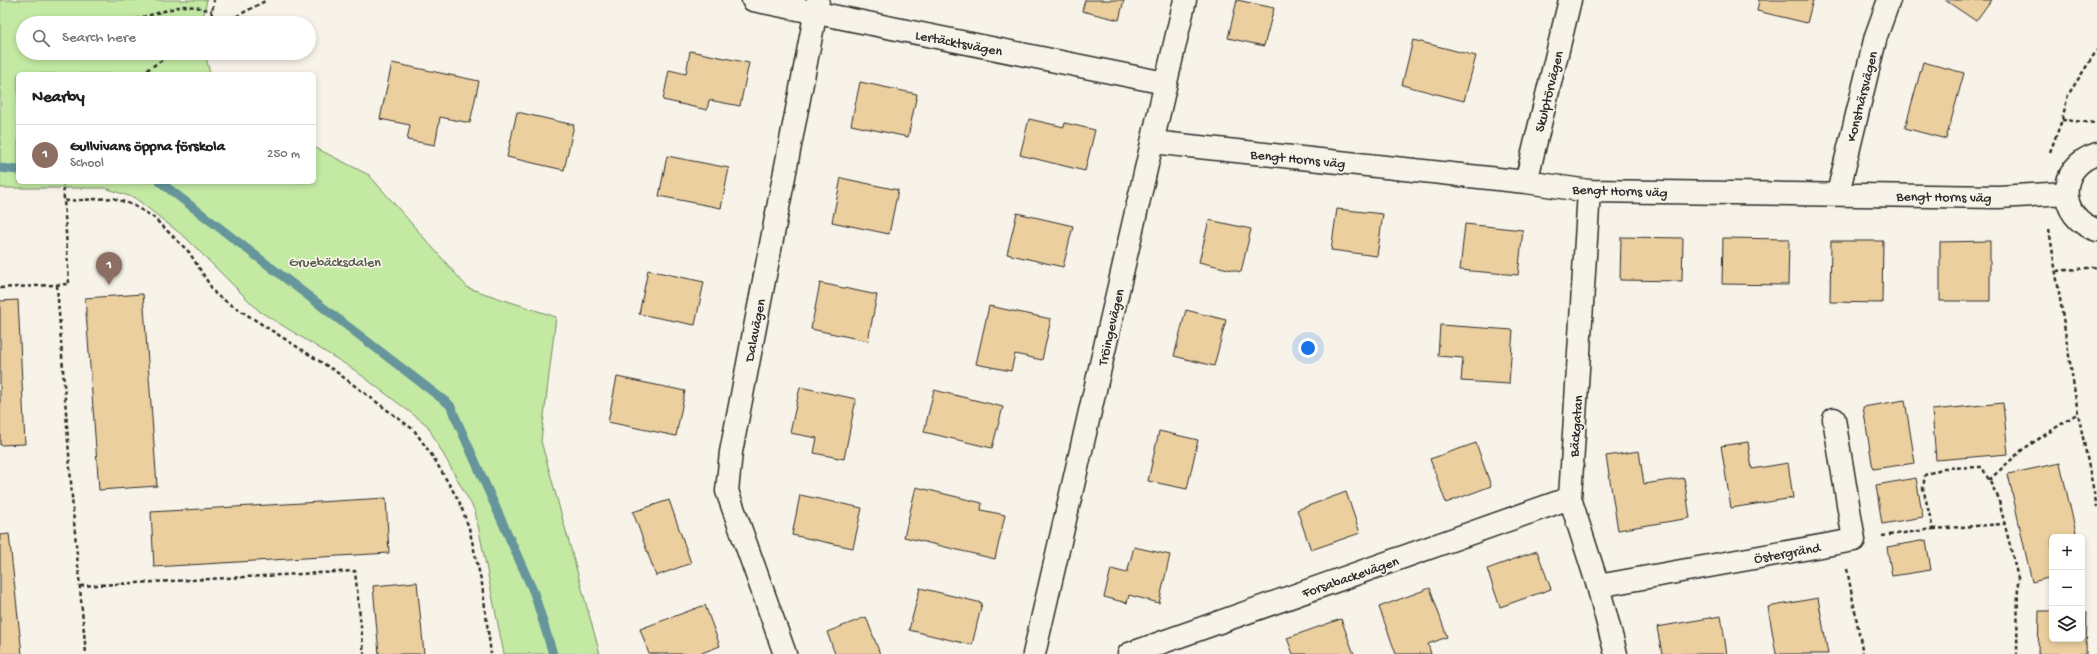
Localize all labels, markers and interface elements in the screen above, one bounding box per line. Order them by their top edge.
search box [16,16,316,60]
icon: search [30,27,52,49]
street label: Lertäcktsvägen [913,28,1004,61]
text: Search here [62,29,136,47]
street label: Skulptörvägen [1532,49,1569,134]
street label: Konstnärsvägen [1844,49,1883,144]
text: Nearby [32,88,85,108]
text: Gullvivans öppna förskola [70,138,225,156]
text: 1 [42,147,48,162]
text: 250 m [267,147,300,162]
street label: Bengt Horns väg [1248,147,1346,174]
text: School [70,156,104,171]
street label: Bengt Horns väg [1571,182,1668,203]
street label: Bengt Horns väg [1895,189,1992,208]
pin: 1 [96,252,122,285]
park label: Gruebäcksdalen [289,255,381,272]
street label: Tröingevägen [1095,287,1130,369]
street label: Dalavägen [742,297,771,364]
your location [1298,338,1318,358]
street label: Bäckgatan [1567,394,1588,459]
map controls [2049,534,2085,642]
button: + [2049,534,2085,570]
street label: Östergränd [1753,540,1824,569]
street label: Forsabackevägen [1299,554,1402,603]
button: − [2049,570,2085,606]
button: layers [2049,606,2085,642]

